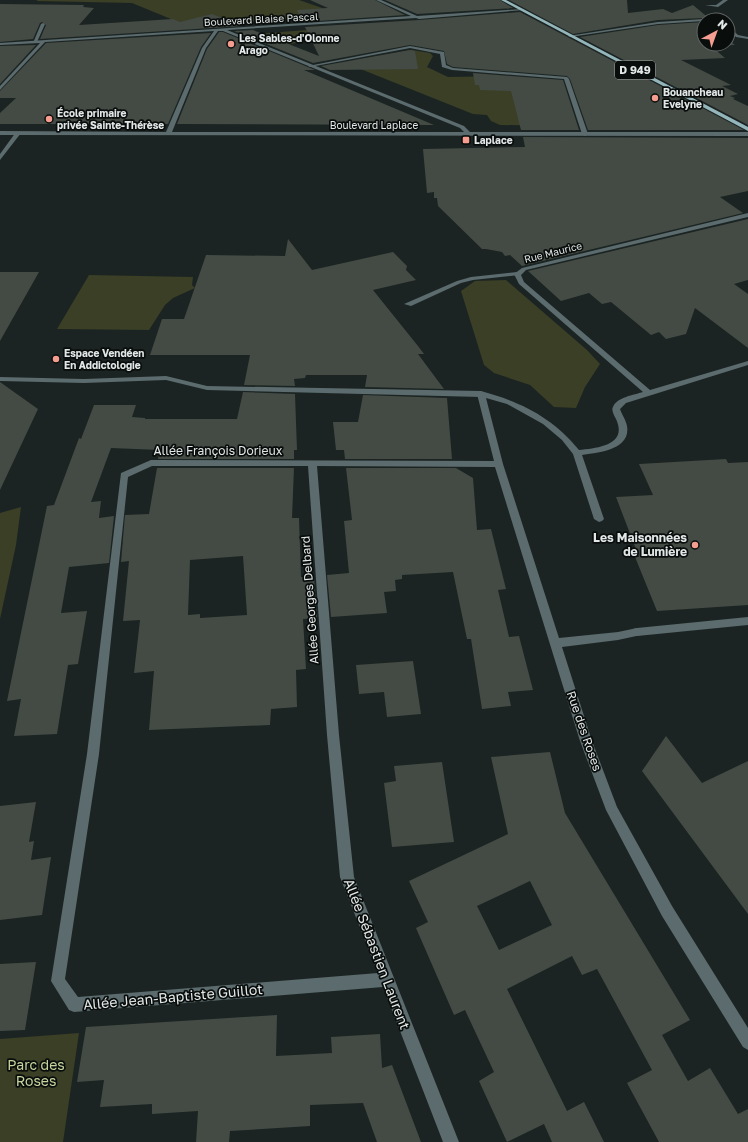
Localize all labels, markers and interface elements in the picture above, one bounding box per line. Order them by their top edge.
street label: Boulevard Blaise Pascal [204,10,318,28]
north arrow [696,12,736,52]
text: N [715,16,730,32]
place label: Les Sables-d'Olonne Arago [239,32,340,56]
marker: Les Sables-d'Olonne Arago [226,39,236,49]
road number: D 949 [615,61,655,79]
place label: Bouancheau Evelyne [663,86,723,110]
marker: Bouancheau Evelyne [650,93,660,103]
place label: École primaire privée Sainte-Thérèse [57,107,164,131]
marker: École primaire privée Sainte-Thérèse [44,114,54,124]
street label: Boulevard Laplace [330,119,418,131]
place label: Laplace [474,134,513,146]
marker: Laplace [461,135,471,145]
street label: Rue Maurice [523,239,583,265]
place label: Espace Vendéen En Addictologie [64,347,144,371]
marker: Espace Vendéen En Addictologie [51,354,61,364]
street label: Allée François Dorieux [154,443,283,458]
place label: Les Maisonnées de Lumière [593,530,687,559]
street label: Allée Georges Delbard [298,535,321,665]
marker: Les Maisonnées de Lumière [690,540,700,550]
street label: Rue des Roses [564,689,605,773]
street label: Allée Sébastien Laurent [341,876,414,1032]
street label: Allée Jean-Baptiste Guillot [82,980,263,1013]
park label: Parc des Roses [7,1056,65,1089]

